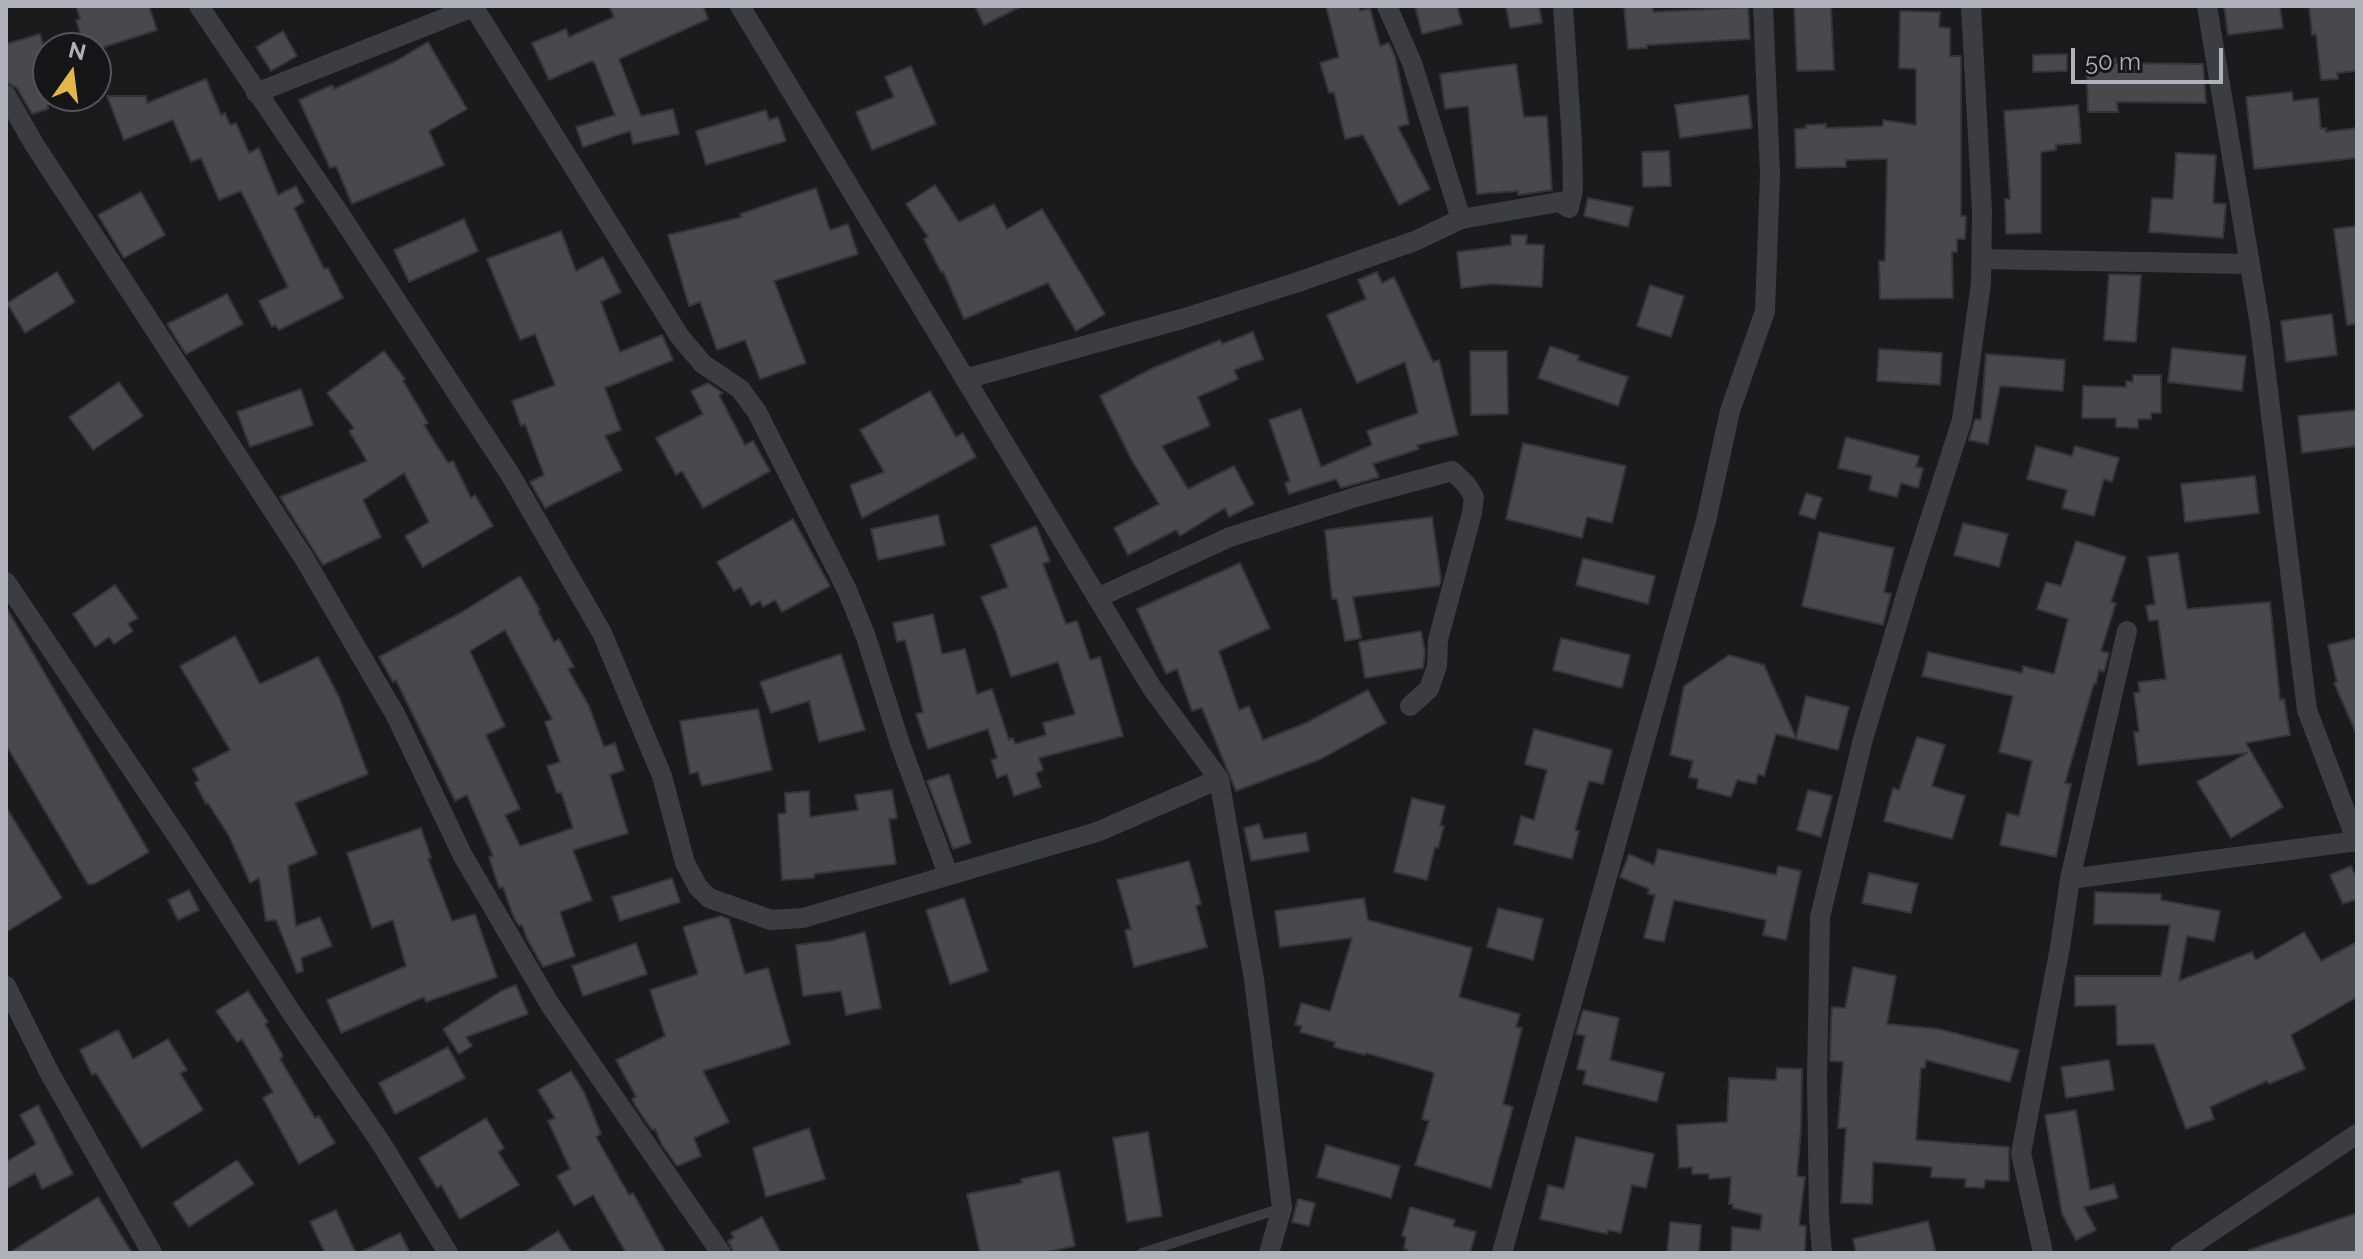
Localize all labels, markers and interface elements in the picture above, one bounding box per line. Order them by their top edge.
north arrow [32,32,112,112]
scale bar [2075,32,2227,82]
text: N [66,36,89,65]
text: 50 m [2085,47,2141,76]

